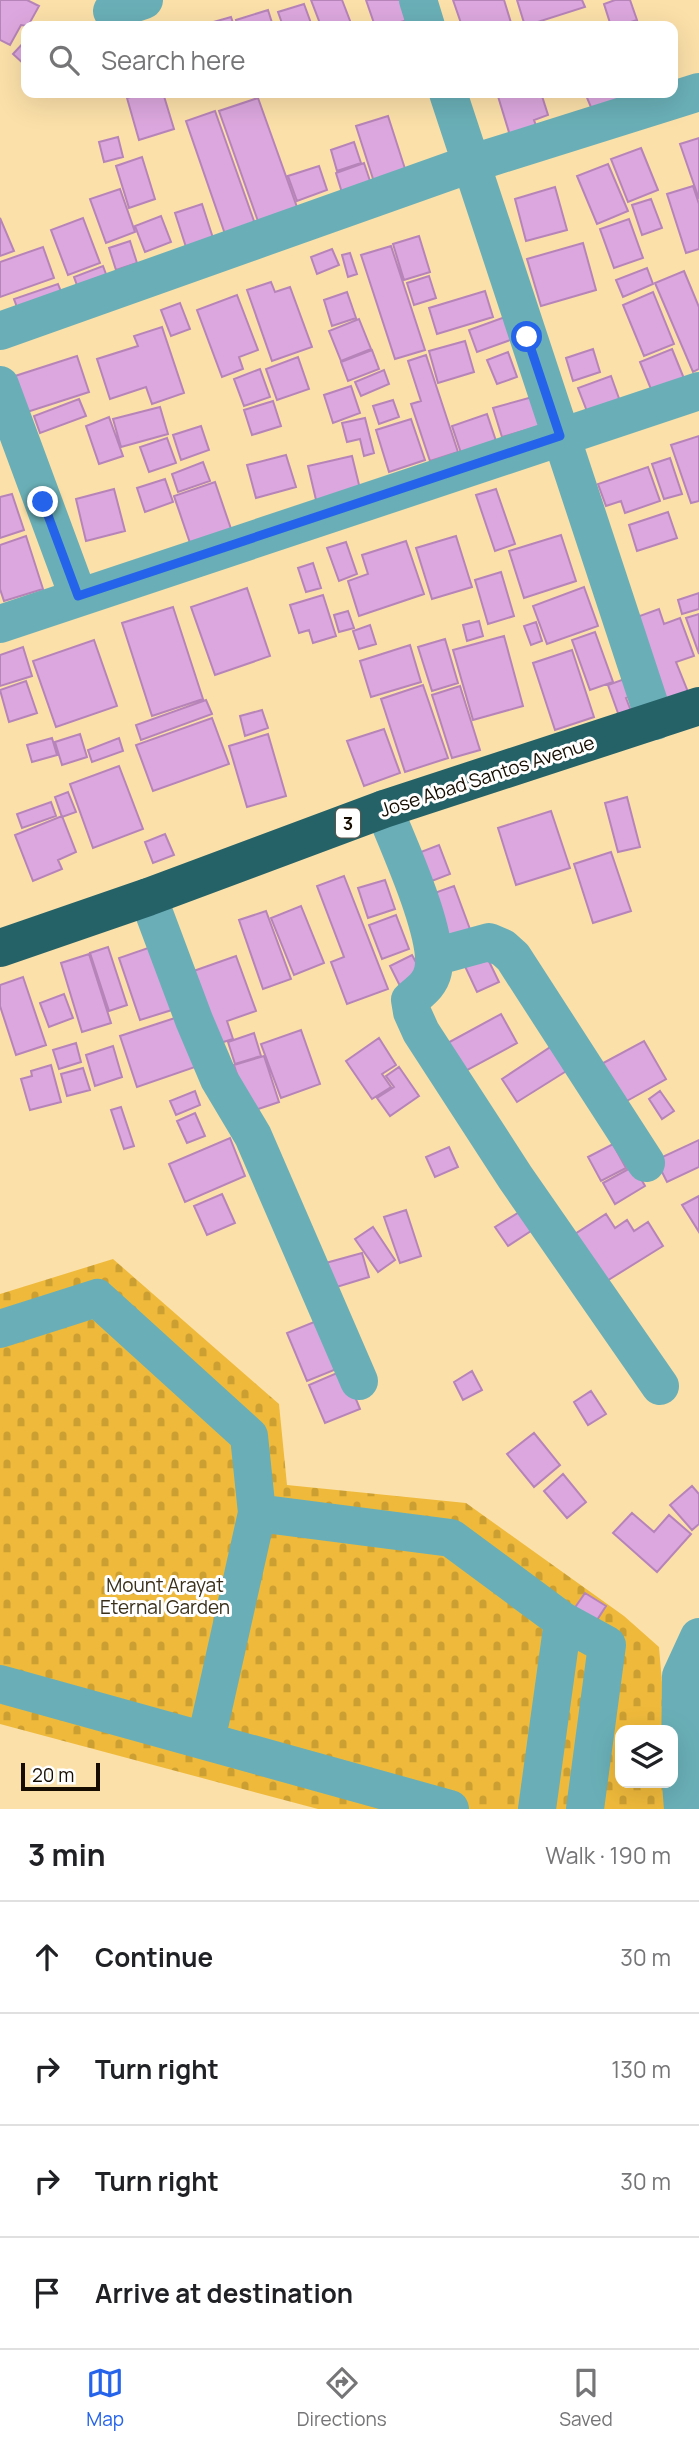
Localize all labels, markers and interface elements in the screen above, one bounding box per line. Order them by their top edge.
search box [21,21,678,98]
icon: search [45,41,83,79]
text: Search here [101,42,246,78]
route start [511,321,542,352]
route end [27,486,58,517]
street label: Jose Abad Santos Avenue [376,729,598,823]
road number: 3 [336,808,360,838]
park label: Mount Arayat Eternal Garden [100,1572,230,1620]
map controls [615,1725,678,1788]
button: layers [615,1725,678,1788]
scale bar [21,1760,100,1792]
text: 20 m [32,1762,74,1788]
text: 3 min [28,1834,106,1875]
text: Walk · 190 m [545,1839,671,1871]
icon: ahead [28,1938,66,1976]
text: Continue [95,1939,213,1975]
text: 30 m [620,1941,671,1973]
icon: right [28,2050,66,2088]
text: Turn right [95,2051,219,2087]
text: 130 m [611,2053,671,2085]
icon: right [28,2162,66,2200]
text: Turn right [95,2163,219,2199]
text: 30 m [620,2165,671,2197]
icon: arrive [28,2274,66,2312]
text: Arrive at destination [95,2275,353,2311]
tab: Map [86,2364,124,2432]
tab: Directions [297,2364,387,2432]
tab: Saved [559,2364,613,2432]

